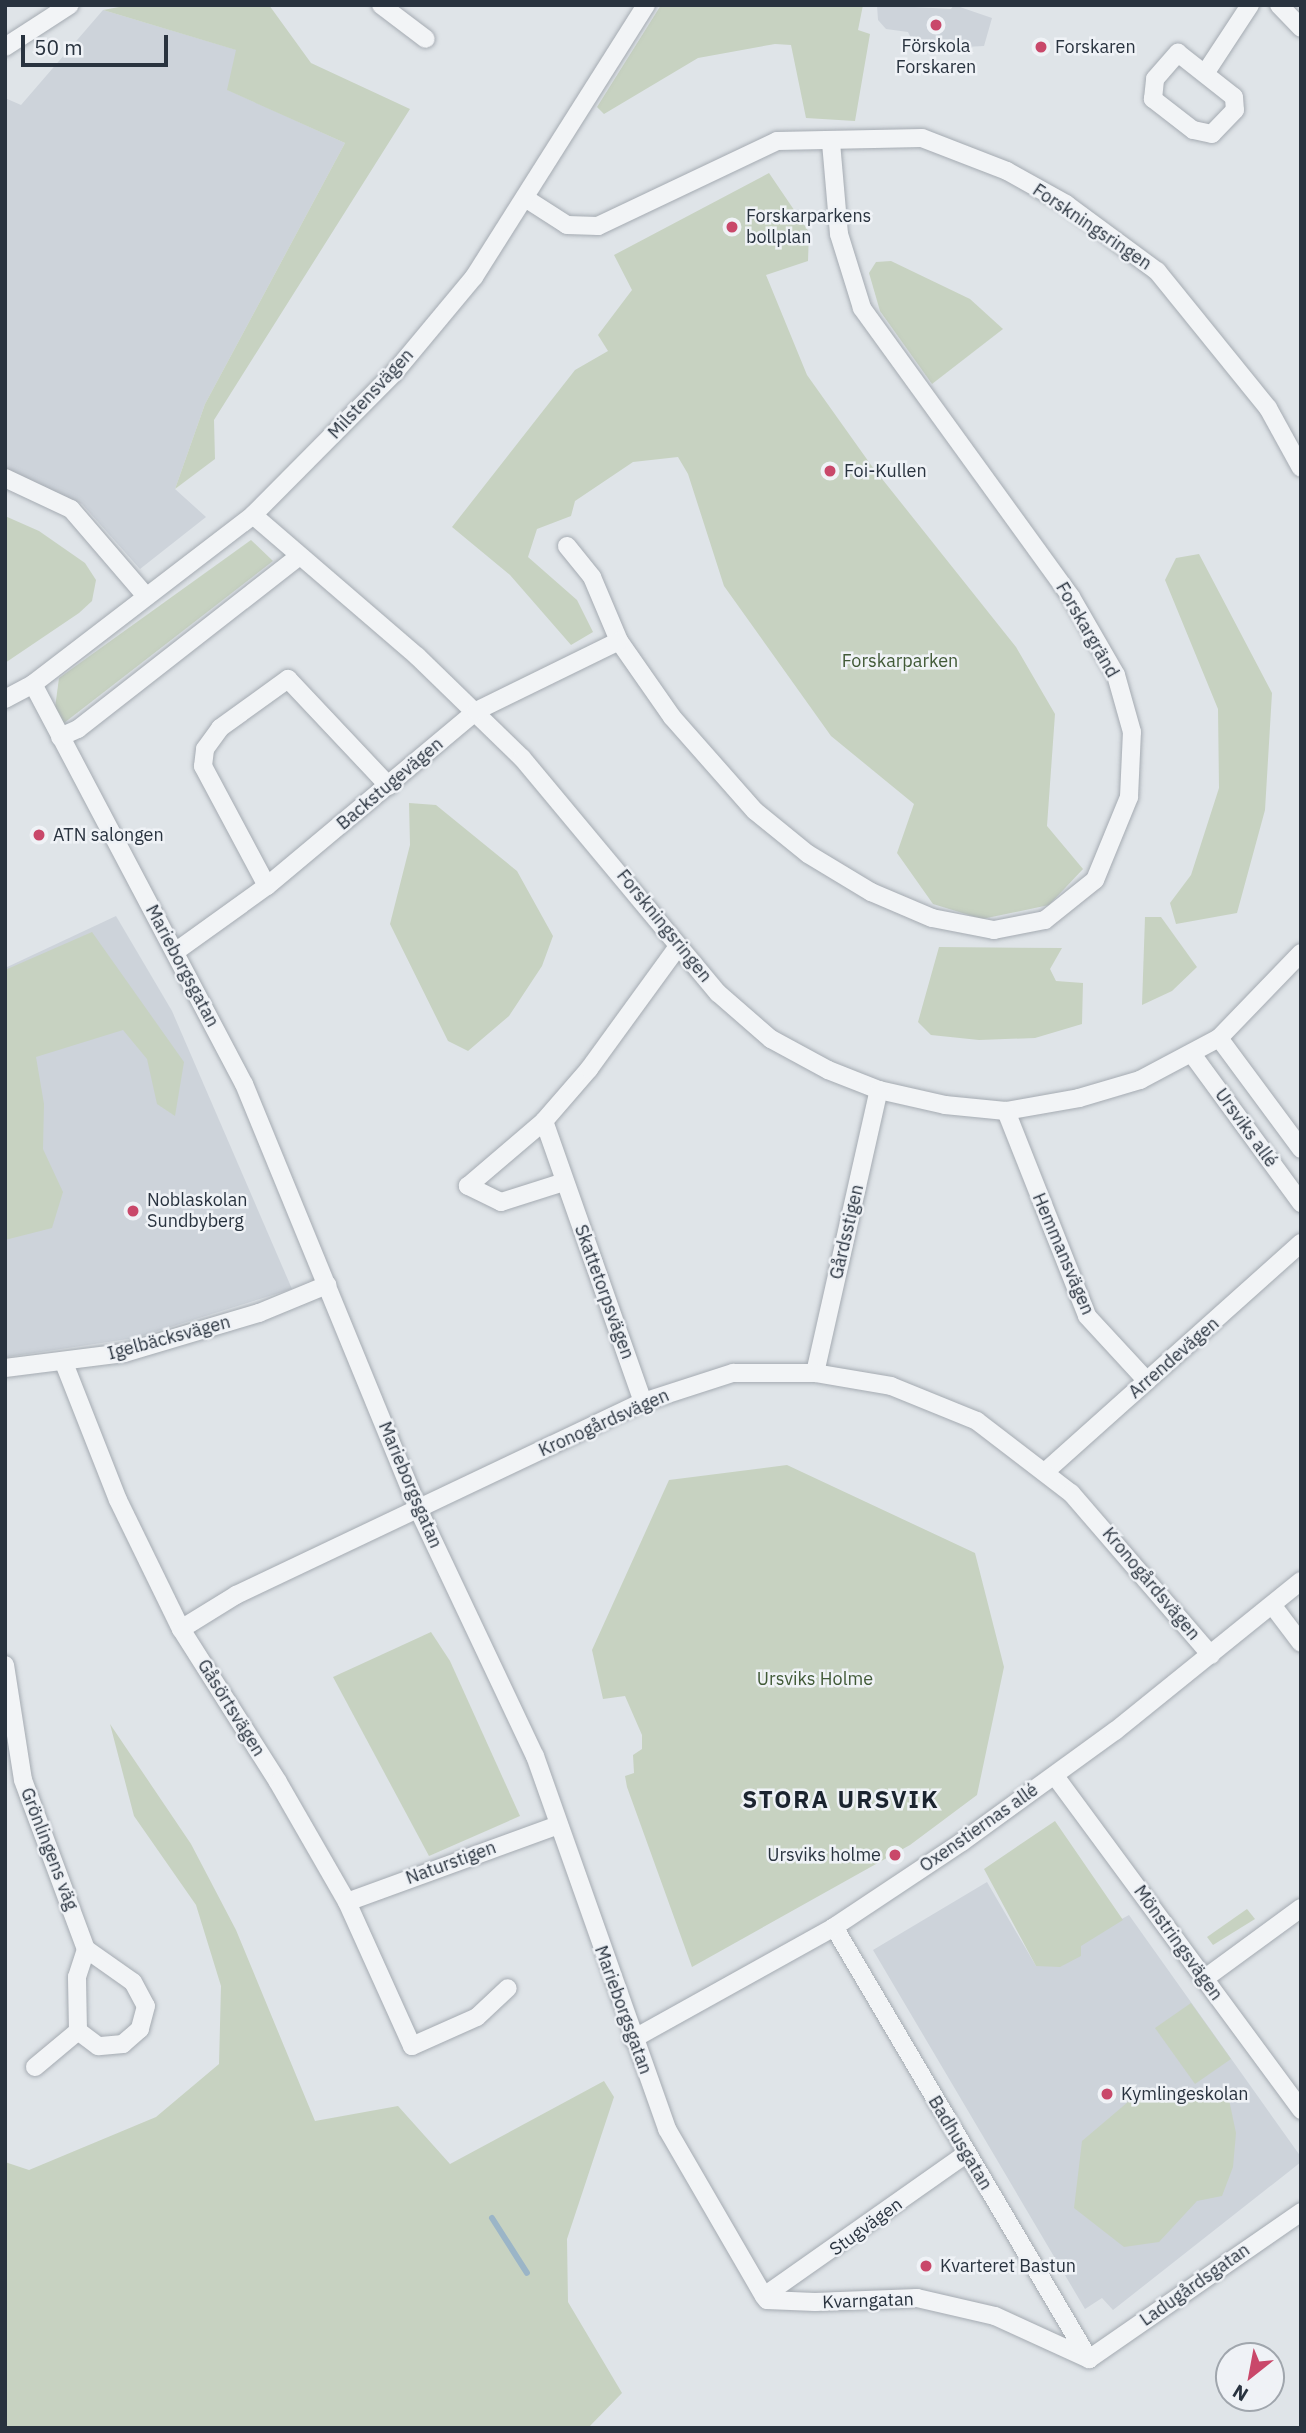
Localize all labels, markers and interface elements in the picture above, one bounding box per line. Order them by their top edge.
marker: Förskola Forskaren [928,17,944,33]
scale bar [24,21,172,65]
text: 50 m [34,33,83,61]
place label: Förskola Forskaren [896,36,976,78]
place label: Forskaren [1055,36,1136,58]
marker: Forskaren [1033,39,1049,55]
street label: Forskningsringen [1029,179,1155,275]
place label: Forskarparkens bollplan [746,206,871,248]
marker: Forskarparkens bollplan [724,219,740,235]
street label: Milstensvägen [324,344,418,444]
place label: Foi-Kullen [844,460,927,482]
marker: Foi-Kullen [822,463,838,479]
street label: Forskargränd [1051,578,1123,682]
park label: Forskarparken [842,650,958,672]
street label: Backstugevägen [333,733,447,835]
place label: ATN salongen [53,824,164,846]
marker: ATN salongen [31,827,47,843]
street label: Forskningsringen [612,865,716,987]
street label: Marieborgsgatan [141,901,223,1031]
street label: Ursviks allé [1210,1084,1282,1172]
street label: Gårdsstigen [826,1182,868,1282]
place label: Noblaskolan Sundbyberg [147,1190,248,1232]
street label: Hemmansvägen [1028,1190,1098,1318]
marker: Noblaskolan Sundbyberg [125,1203,141,1219]
street label: Skattetorpsvägen [570,1222,638,1362]
street label: Igelbäcksvägen [105,1311,233,1365]
street label: Arrendevägen [1124,1313,1224,1403]
street label: Kronogårdsvägen [535,1385,673,1461]
street label: Marieborgsgatan [374,1419,446,1551]
street label: Kronogårdsvägen [1098,1523,1204,1645]
street label: Gåsörtsvägen [193,1656,269,1760]
park label: Ursviks Holme [757,1668,873,1690]
street label: Oxenstiernas allé [916,1779,1042,1877]
street label: Grönlingens väg [16,1785,82,1913]
district label: STORA URSVIK [744,1786,938,1814]
street label: Naturstigen [403,1837,499,1889]
place label: Ursviks holme [767,1844,881,1866]
marker: Ursviks holme [887,1847,903,1863]
street label: Mönstringsvägen [1129,1881,1227,2005]
street label: Marieborgsgatan [590,1943,656,2077]
place label: Kymlingeskolan [1121,2083,1249,2105]
marker: Kymlingeskolan [1099,2086,1115,2102]
street label: Badhusgatan [923,2092,997,2194]
street label: Stugvägen [826,2193,906,2261]
street label: Ladugårdsgatan [1136,2239,1254,2331]
place label: Kvarteret Bastun [940,2255,1076,2277]
marker: Kvarteret Bastun [918,2258,934,2274]
street label: Kvarngatan [822,2289,914,2313]
north arrow [1215,2342,1285,2412]
text: N [1228,2379,1252,2407]

